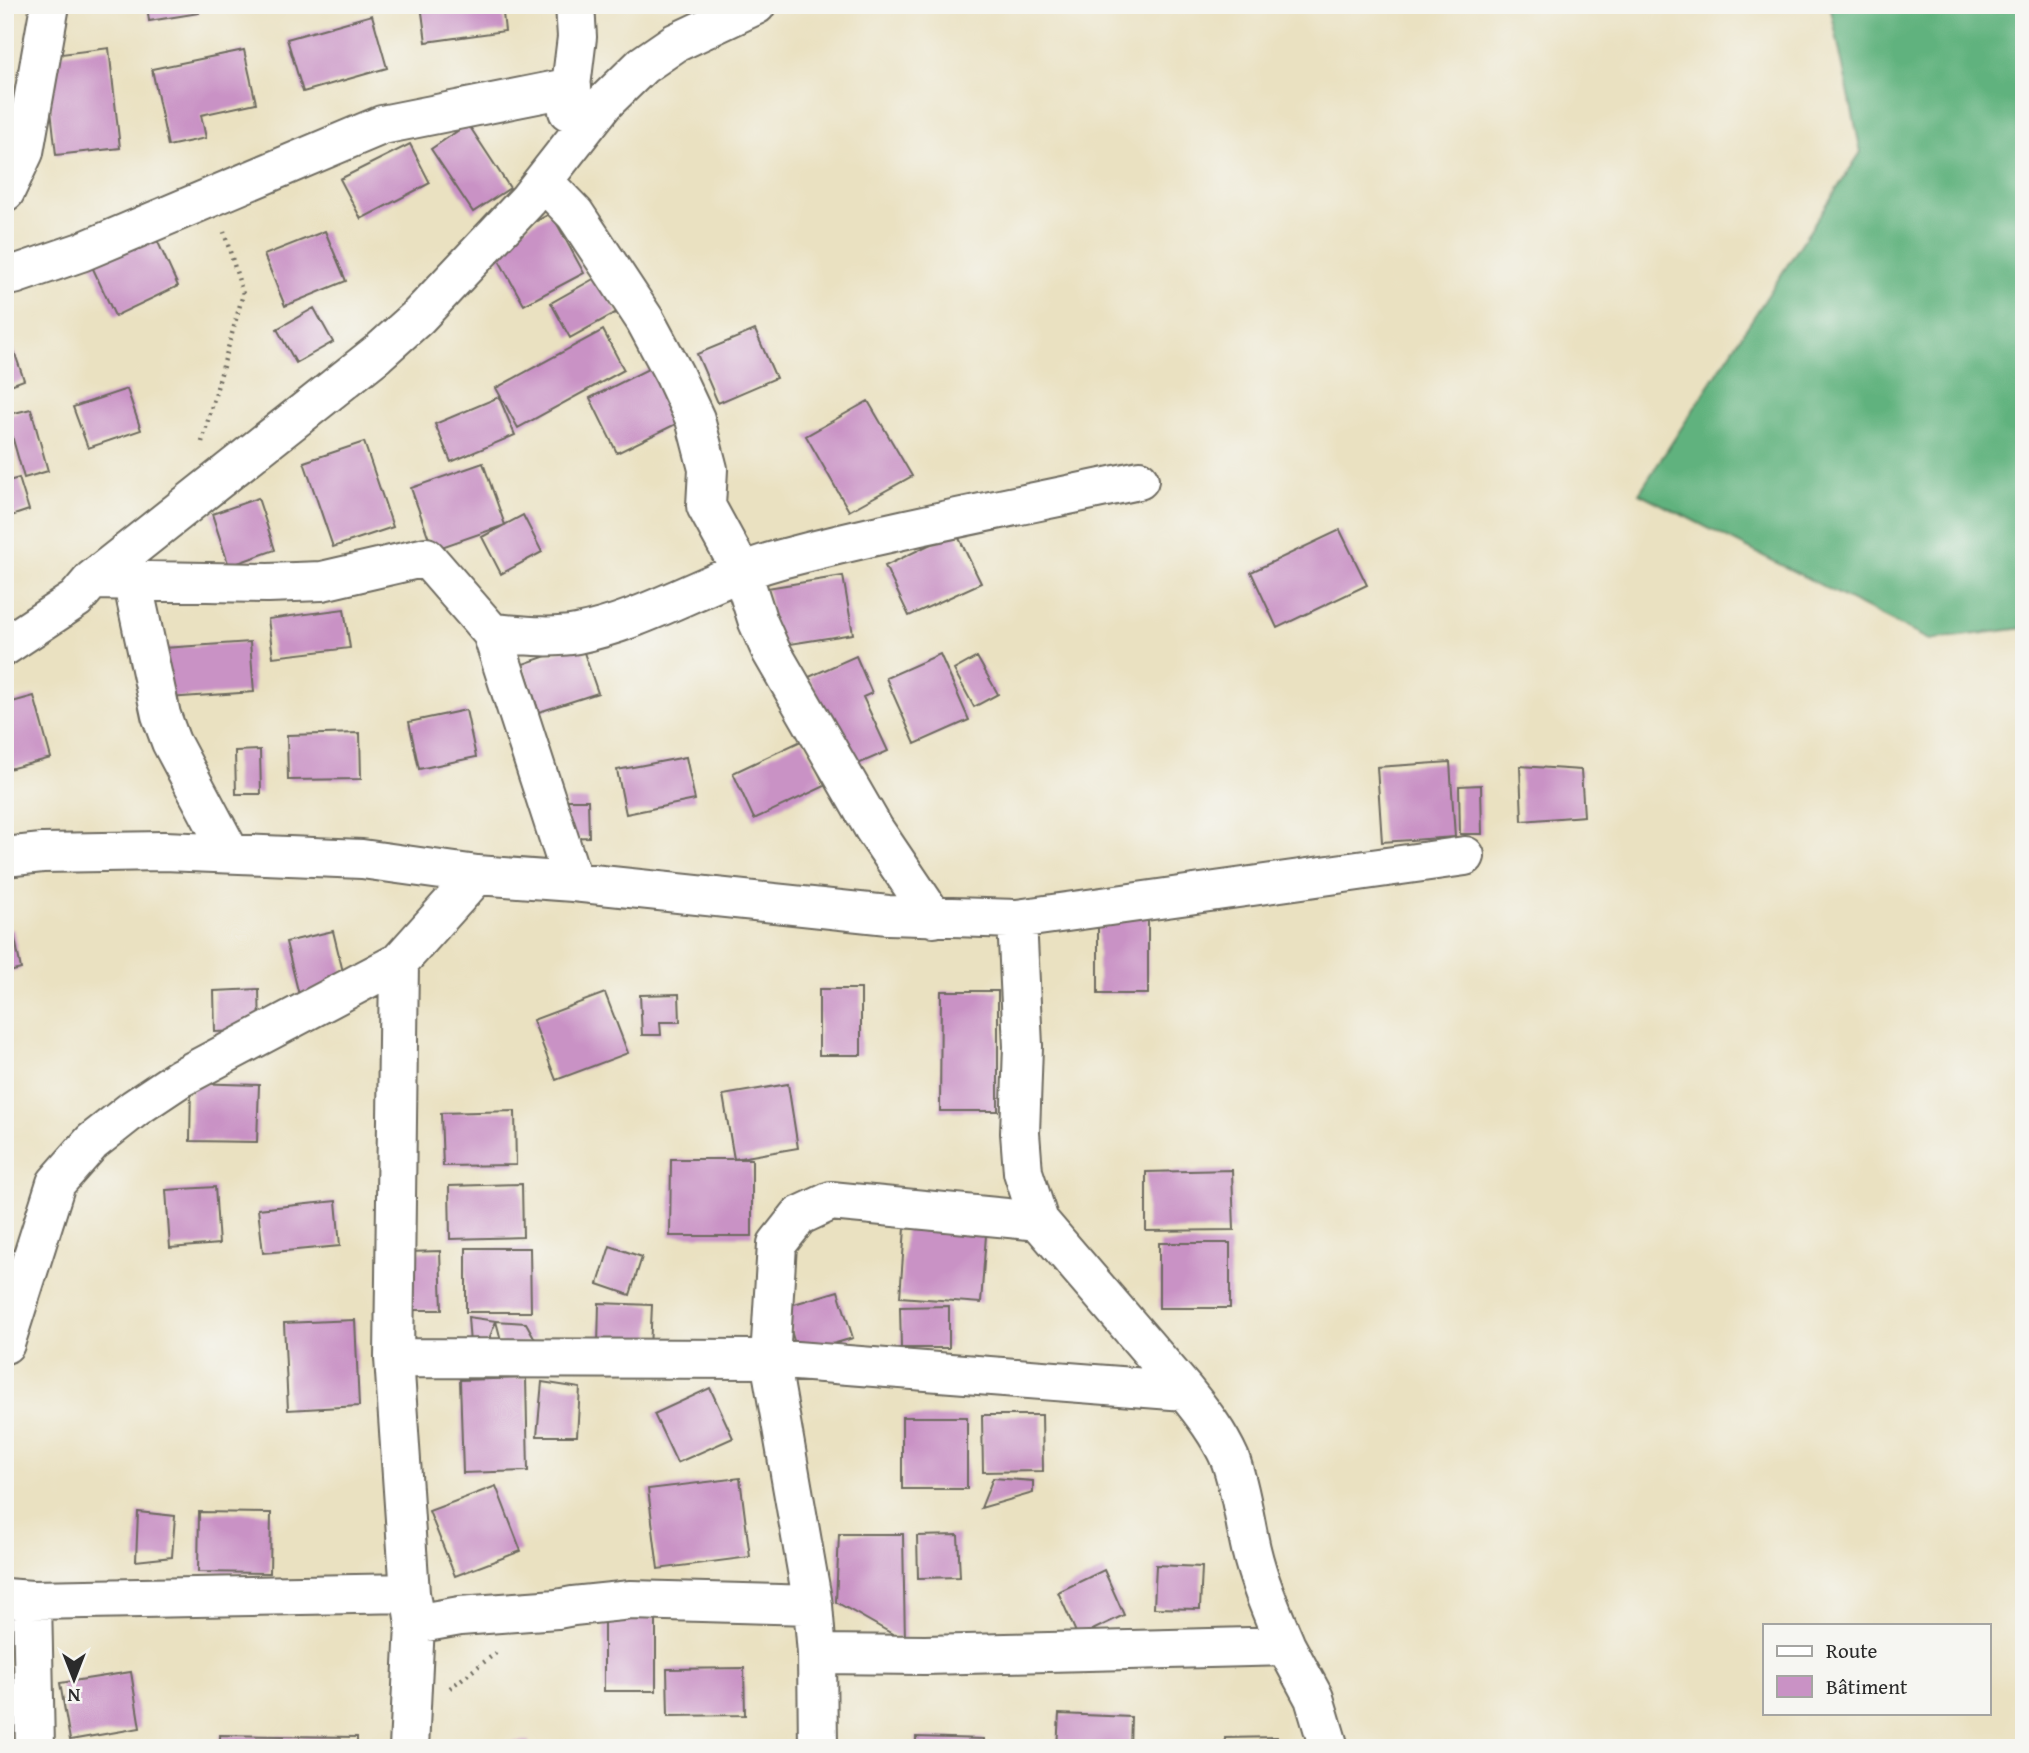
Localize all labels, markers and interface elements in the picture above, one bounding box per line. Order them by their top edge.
legend [1763,1624,1990,1714]
text: Route [1826,1635,1878,1666]
north arrow [38,1644,108,1714]
text: Bâtiment [1826,1671,1908,1702]
text: N [67,1682,80,1710]

